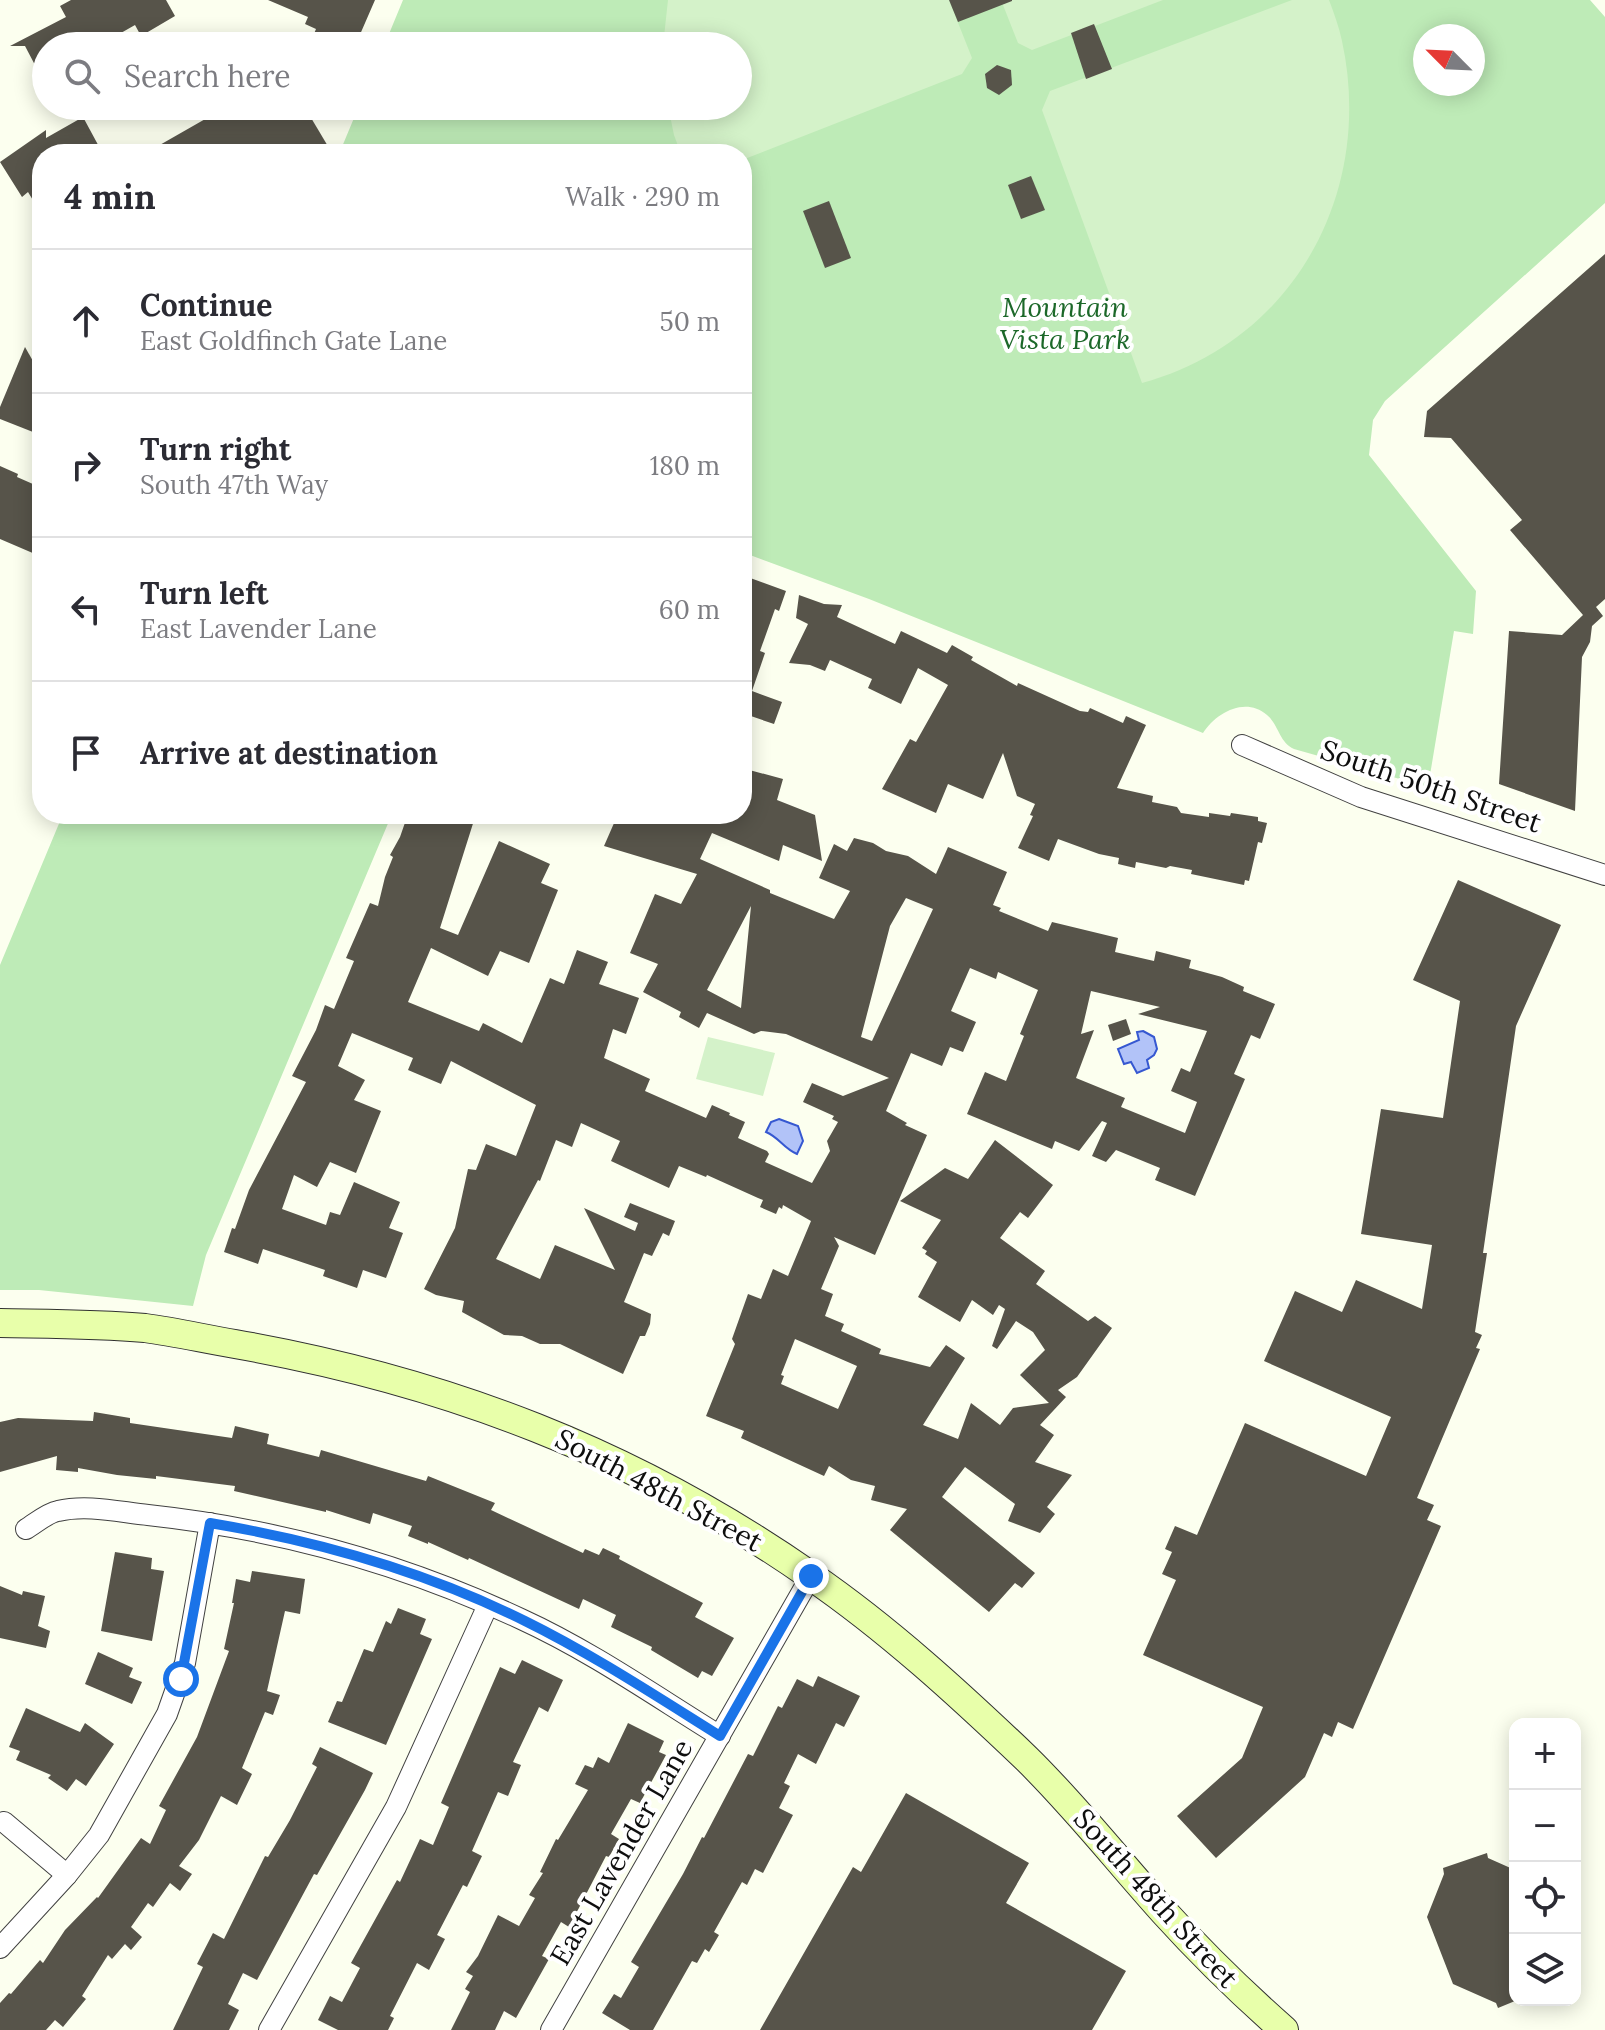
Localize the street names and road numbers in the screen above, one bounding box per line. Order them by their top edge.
street label: South 50th Street [1316,731,1546,841]
street label: South 48th Street [549,1420,769,1560]
street label: East Lavender Lane [542,1733,700,1971]
street label: South 48th Street [1066,1801,1246,1995]

